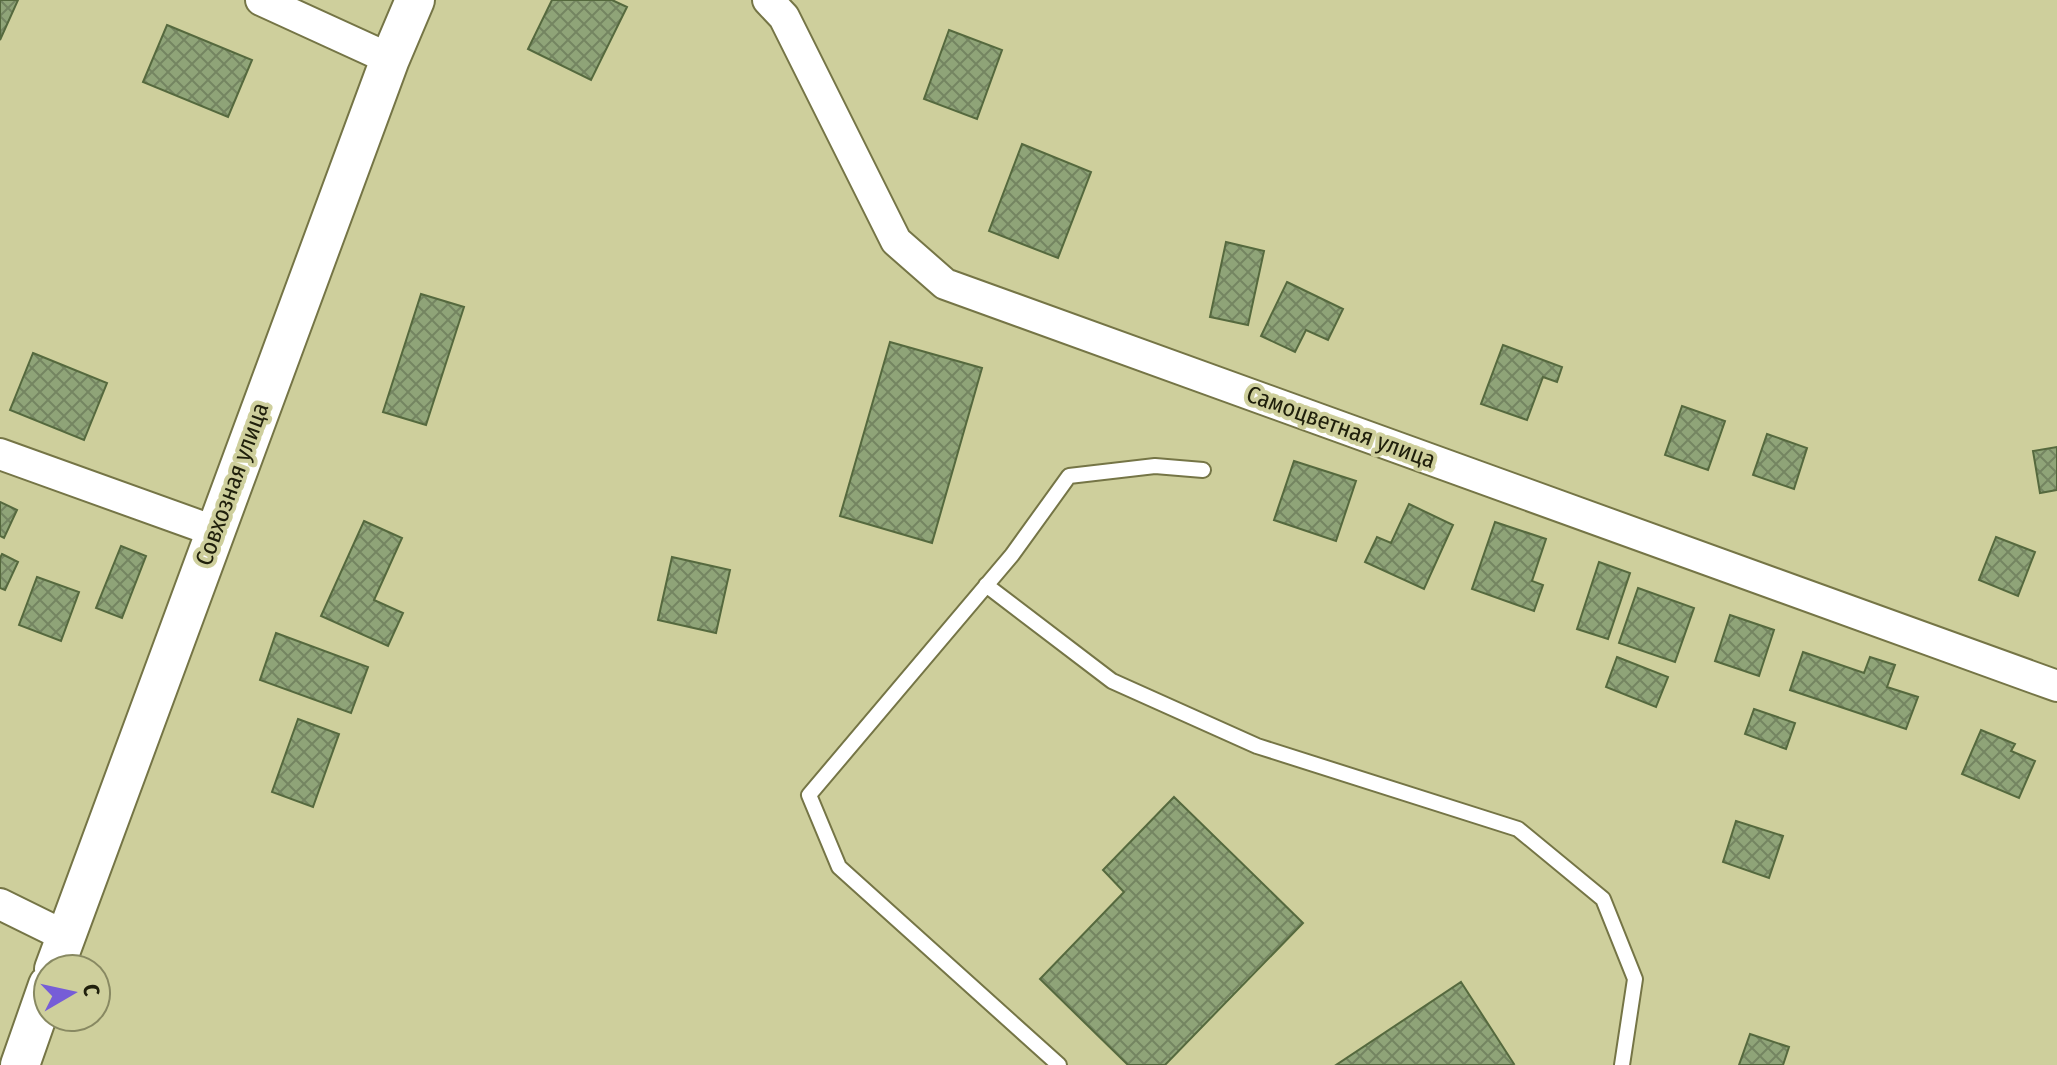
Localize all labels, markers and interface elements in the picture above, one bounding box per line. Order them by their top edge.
street label: Самоцветная улица [1243,380,1439,474]
street label: Совхозная улица [190,399,274,569]
north arrow [32,953,112,1033]
text: С [77,982,106,998]

